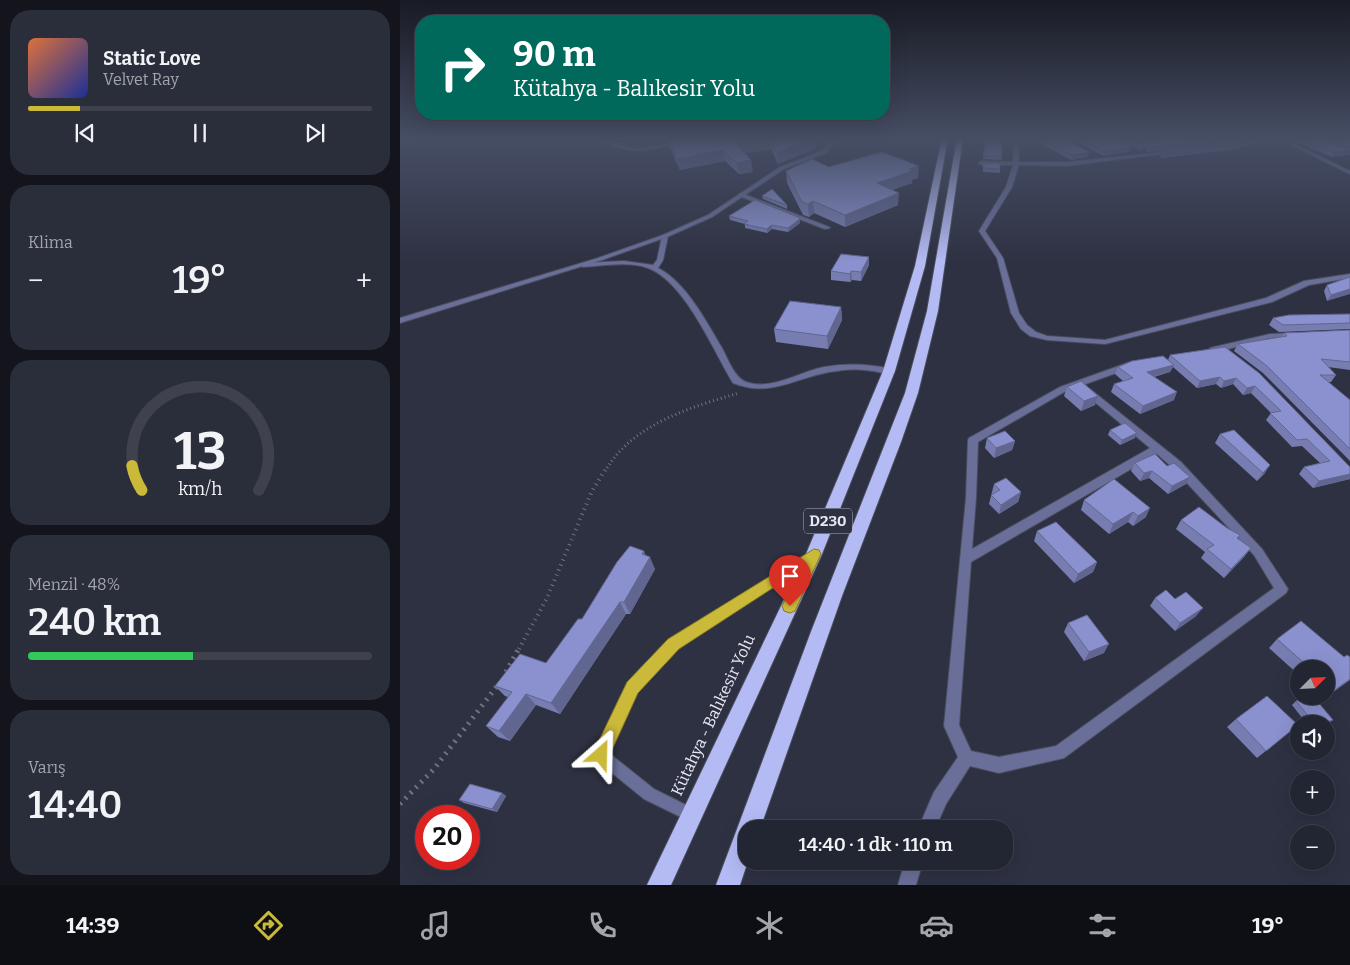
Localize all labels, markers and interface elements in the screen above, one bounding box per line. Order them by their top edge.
text: 90 m [513,33,596,75]
icon: right [430,35,495,100]
text: Static Love [103,47,201,70]
text: Velvet Ray [103,70,179,89]
text: Kütahya - Balıkesir Yolu [513,75,755,102]
icon: previous [71,119,99,147]
icon: pause [186,119,214,147]
icon: next [301,119,329,147]
text: Klima [28,233,73,252]
text: 19° [172,257,227,303]
text: − [28,264,43,297]
text: + [356,264,372,297]
text: 13 [174,420,226,483]
text: km/h [178,478,222,500]
road number: D230 [804,508,852,534]
pin [769,555,811,606]
icon: arrive [776,562,804,590]
text: Menzil · 48% [28,575,120,594]
text: 240 km [28,599,161,645]
street label: Kütahya - Balıkesir Yolu [667,631,759,799]
north arrow [1290,660,1335,705]
map controls [1290,660,1335,870]
button: sound [1290,715,1335,760]
position arrow [574,728,626,780]
text: Varış [28,758,66,777]
button: + [1290,770,1335,815]
text: 14:40 [28,782,123,828]
speed limit sign: 20 [415,805,480,870]
button: − [1290,825,1335,870]
text: 14:40 · 1 dk · 110 m [798,833,953,856]
icon: directions [251,908,286,943]
icon: music [418,908,453,943]
icon: phone [585,908,620,943]
icon: climate [752,908,787,943]
icon: car [919,908,954,943]
icon: filters [1085,908,1120,943]
text: 14:39 [66,912,120,939]
text: 19° [1252,912,1284,939]

